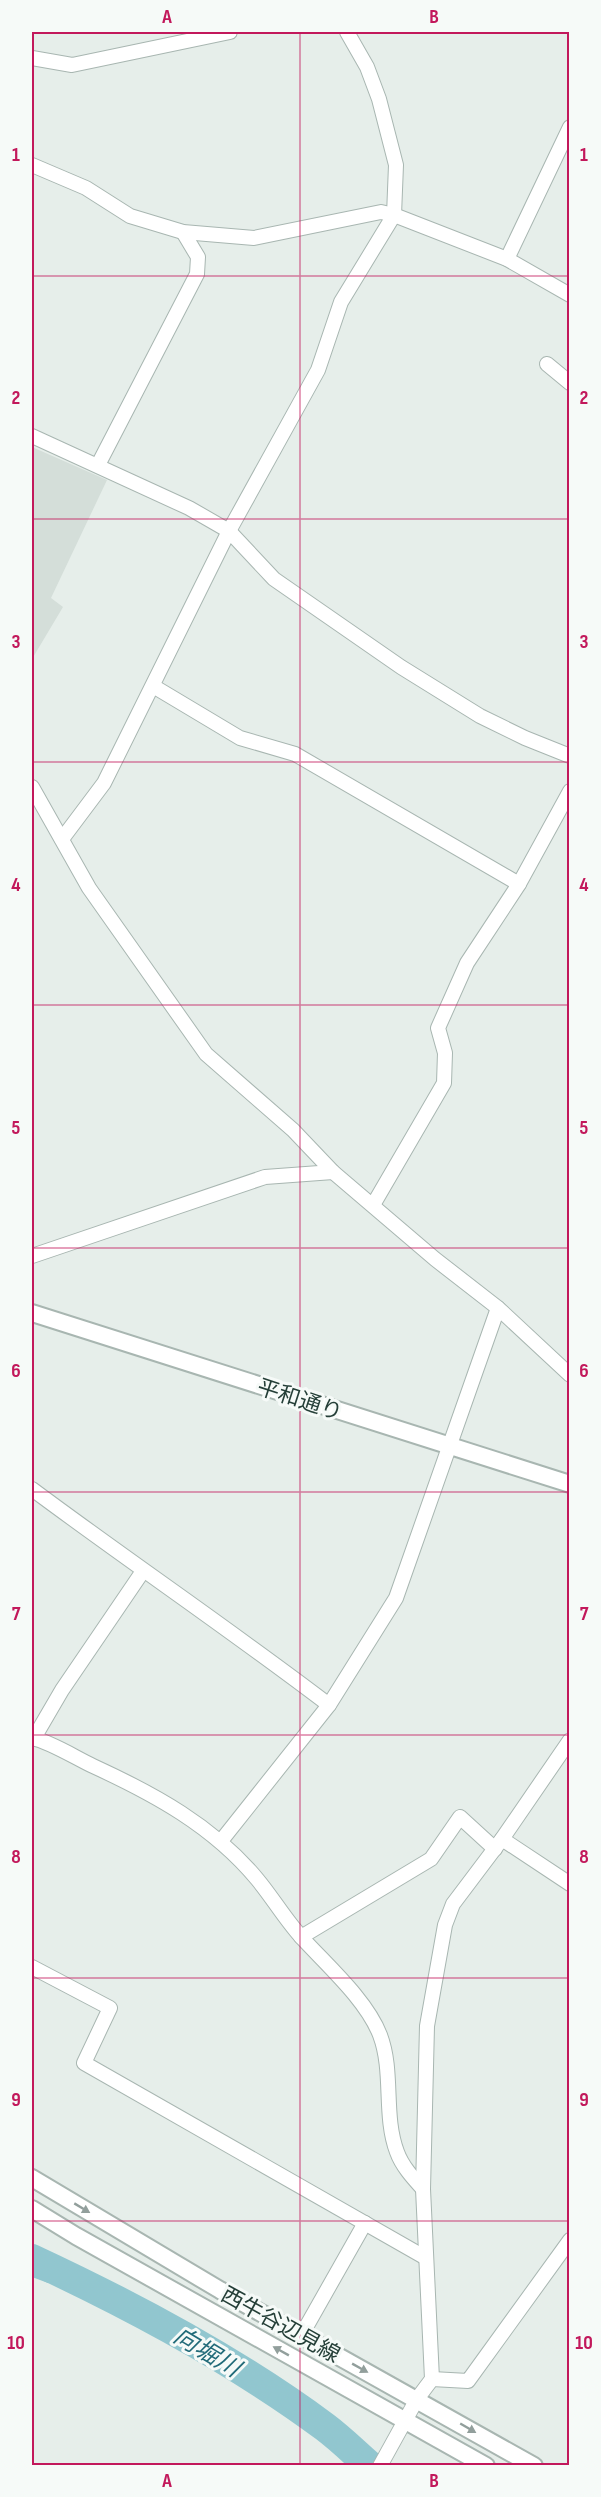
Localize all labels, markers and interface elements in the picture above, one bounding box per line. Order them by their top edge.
text: A [161,5,172,29]
text: B [429,5,439,29]
text: 1 [12,143,20,167]
text: 1 [580,143,588,167]
text: 2 [12,386,20,410]
text: 2 [580,386,588,410]
text: 3 [12,630,21,654]
text: 3 [580,630,589,654]
text: 4 [11,873,21,897]
text: 4 [579,873,589,897]
text: 5 [12,1116,21,1140]
text: 5 [580,1116,589,1140]
text: 6 [11,1359,21,1383]
text: 6 [579,1359,589,1383]
street label: 平和通り [254,1374,346,1427]
text: 7 [12,1602,21,1626]
text: 7 [580,1602,589,1626]
text: 8 [11,1845,21,1869]
text: 8 [579,1845,589,1869]
text: 9 [11,2088,21,2112]
text: 9 [579,2088,589,2112]
one-way arrow [74,2203,91,2213]
street label: 西牛谷辺見線 [216,2282,345,2369]
water label: 向堀川 [168,2321,248,2385]
text: 10 [7,2331,25,2355]
text: 10 [575,2331,593,2355]
one-way arrow [272,2346,289,2356]
one-way arrow [352,2363,369,2373]
one-way arrow [460,2423,477,2433]
text: A [161,2469,172,2493]
text: B [429,2469,439,2493]

